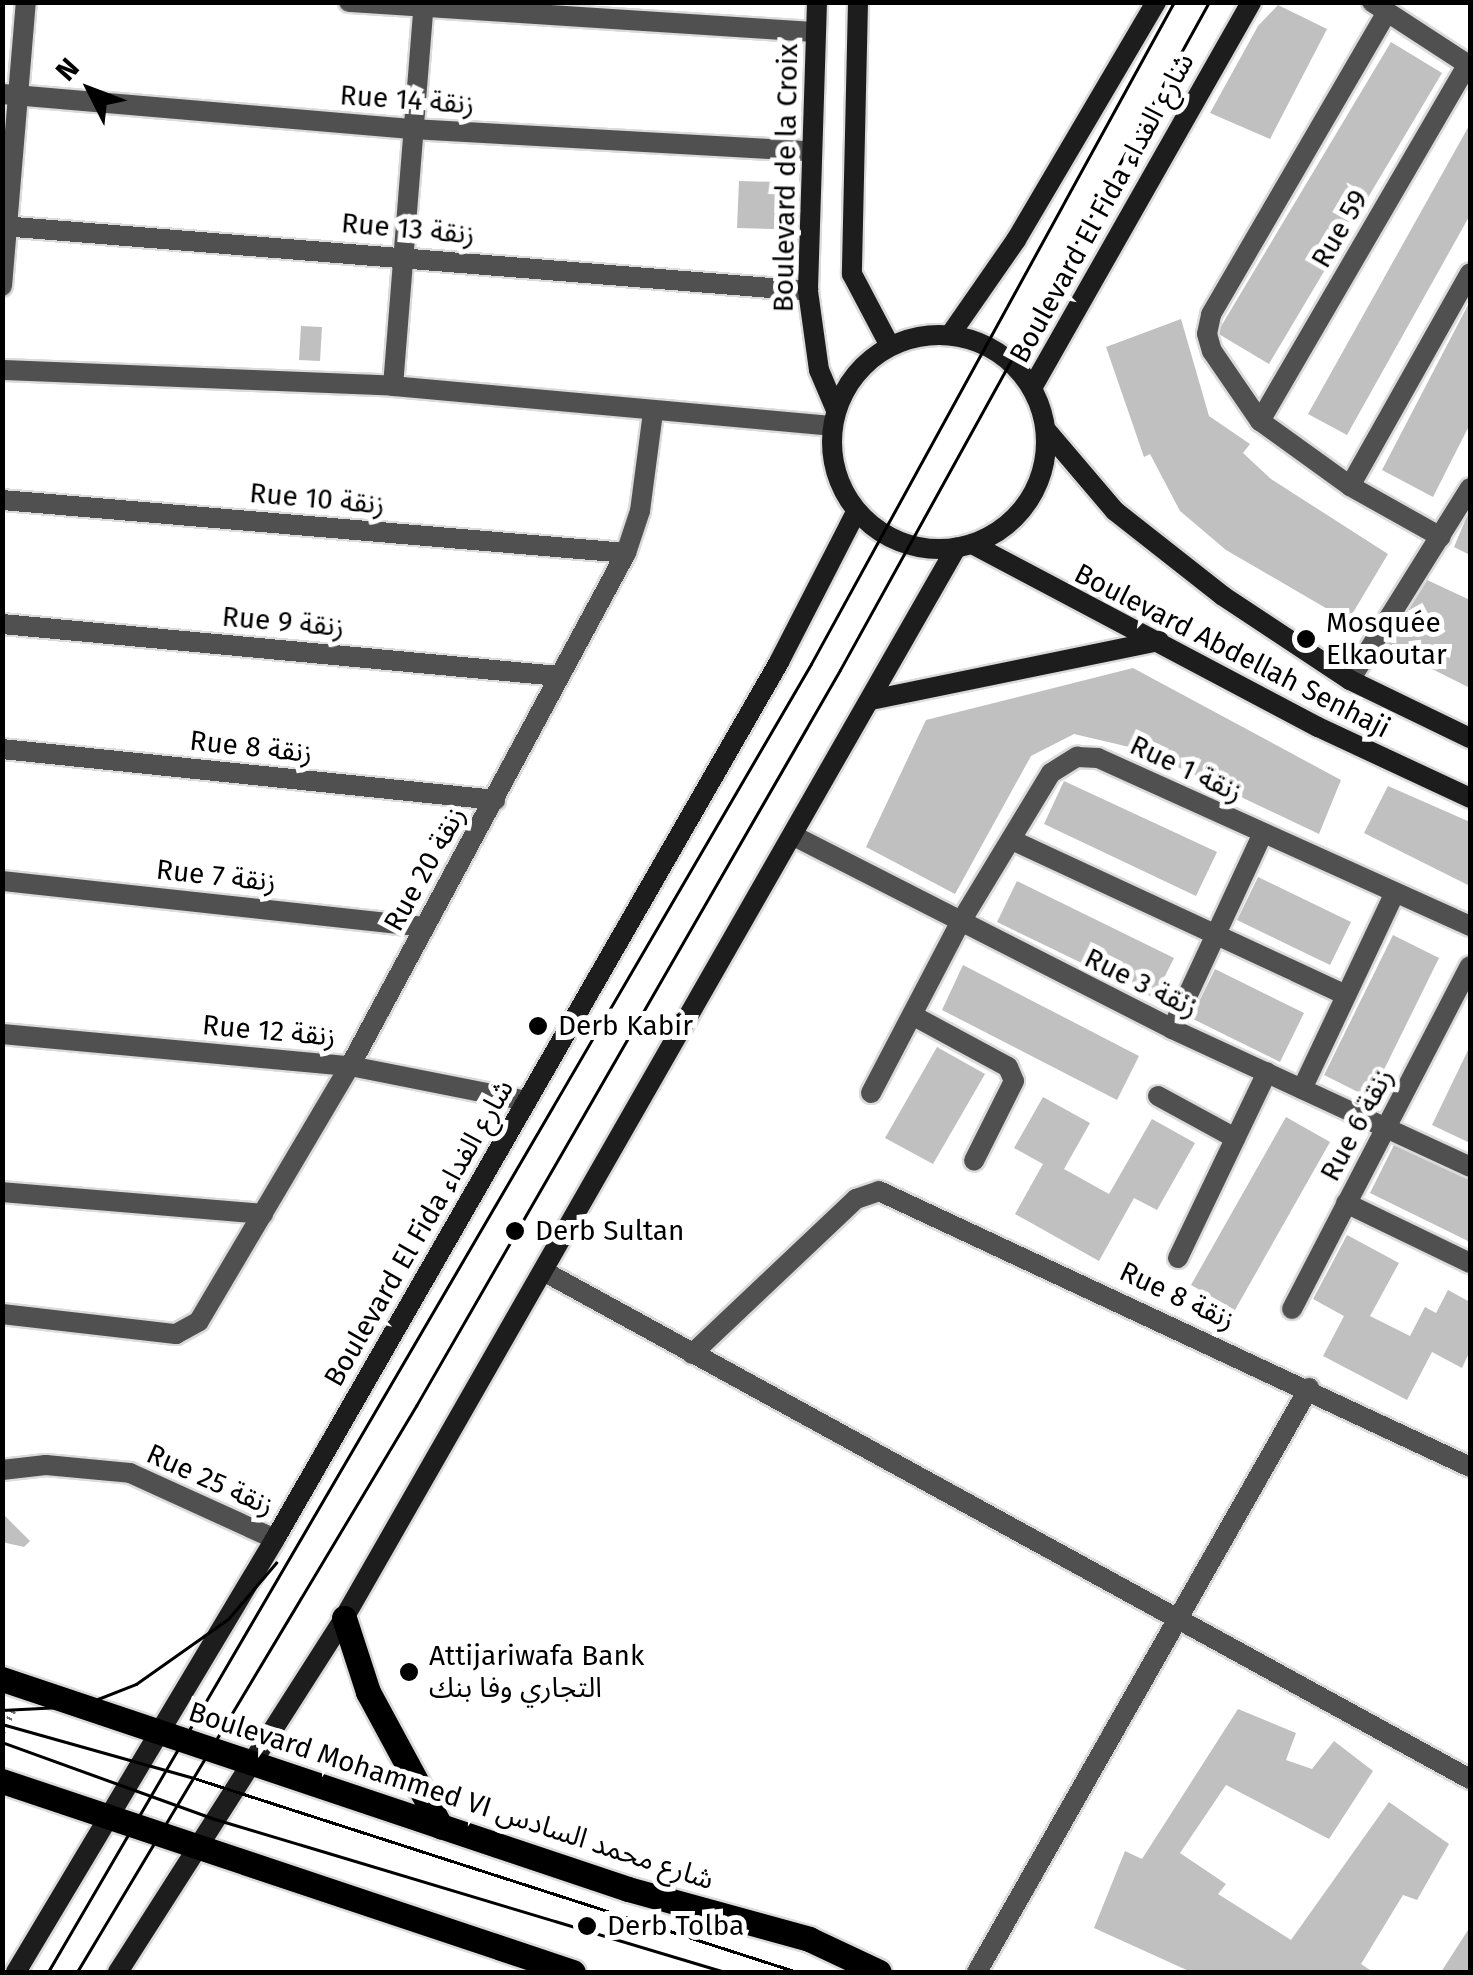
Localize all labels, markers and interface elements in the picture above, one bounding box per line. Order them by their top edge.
north arrow [40,40,140,140]
street label: Boulevard de la Croix [767,43,805,313]
street label: Boulevard El Fida شارع الفداء [1003,47,1201,369]
text: N [49,52,86,88]
street label: Rue 14 زنقة [339,79,475,121]
street label: Rue 59 [1304,184,1376,274]
street label: Rue 13 زنقة [340,206,476,252]
street label: Rue 10 زنقة [248,476,386,522]
street label: Boulevard Abdellah Senhaji [1069,557,1395,745]
street label: Rue 9 زنقة [221,600,345,644]
place label: Mosquée Elkaoutar [1326,606,1447,672]
marker: Mosquée Elkaoutar [1295,628,1317,650]
street label: Rue 8 زنقة [188,724,314,770]
street label: Rue 1 زنقة [1125,728,1247,810]
street label: Rue 20 زنقة [377,801,473,937]
street label: Rue 7 زنقة [154,853,278,899]
street label: Rue 3 زنقة [1079,941,1203,1025]
street label: Rue 12 زنقة [201,1008,337,1054]
place label: Derb Kabir [558,1009,693,1043]
marker: Derb Kabir [527,1015,549,1037]
street label: Rue 6 زنقة [1313,1063,1401,1187]
street label: Boulevard El Fida شارع الفداء [317,1074,521,1392]
place label: Derb Sultan [535,1214,684,1248]
marker: Derb Sultan [504,1220,526,1242]
street label: Rue 8 زنقة [1114,1255,1240,1337]
street label: Rue 25 زنقة [141,1437,279,1523]
place label: Attijariwafa Bank التجاري وفا بنك [429,1639,644,1705]
marker: Attijariwafa Bank التجاري وفا بنك [398,1661,420,1683]
street label: Boulevard Mohammed VI شارع محمد السادس [184,1695,718,1897]
place label: Derb Tolba [607,1909,744,1943]
marker: Derb Tolba [576,1915,598,1937]

